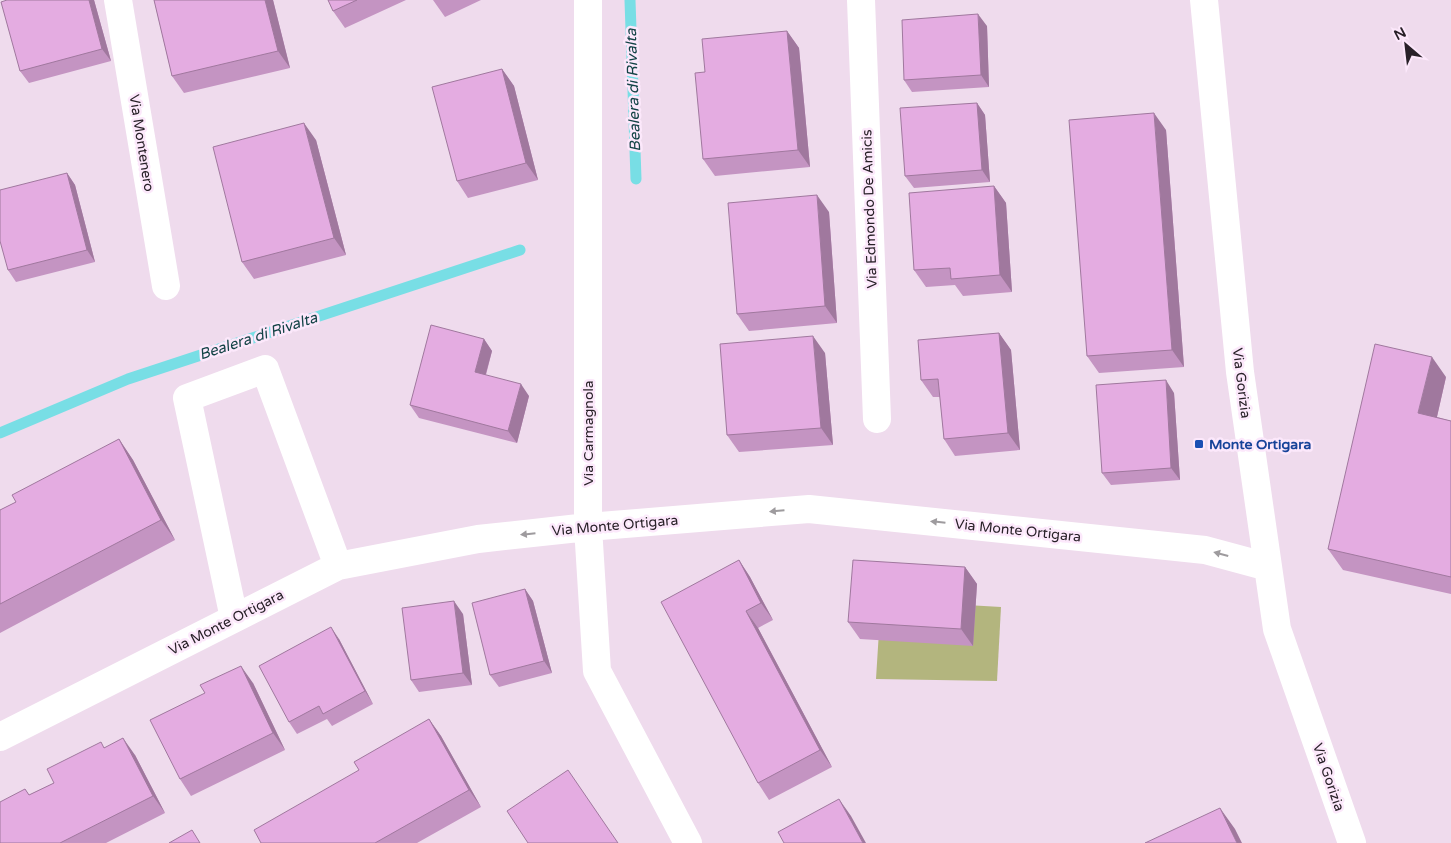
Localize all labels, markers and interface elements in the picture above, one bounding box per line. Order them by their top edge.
north arrow [1381,20,1431,70]
text: N [1391,24,1409,44]
water label: Bealera di Rivalta [622,28,644,152]
street label: Via Montenero [125,93,158,193]
street label: Via Edmondo De Amicis [858,129,881,289]
water label: Bealera di Rivalta [197,308,320,364]
street label: Via Gorizia [1229,347,1254,419]
street label: Via Carmagnola [580,380,597,486]
place label: Monte Ortigara [1209,436,1312,453]
marker: Monte Ortigara [1193,438,1205,450]
one-way arrow [768,508,784,516]
street label: Via Monte Ortigara [551,511,679,539]
street label: Via Monte Ortigara [954,515,1082,546]
one-way arrow [930,518,946,526]
one-way arrow [519,530,535,538]
one-way arrow [1214,550,1229,558]
street label: Via Monte Ortigara [166,586,287,659]
street label: Via Gorizia [1309,741,1348,813]

